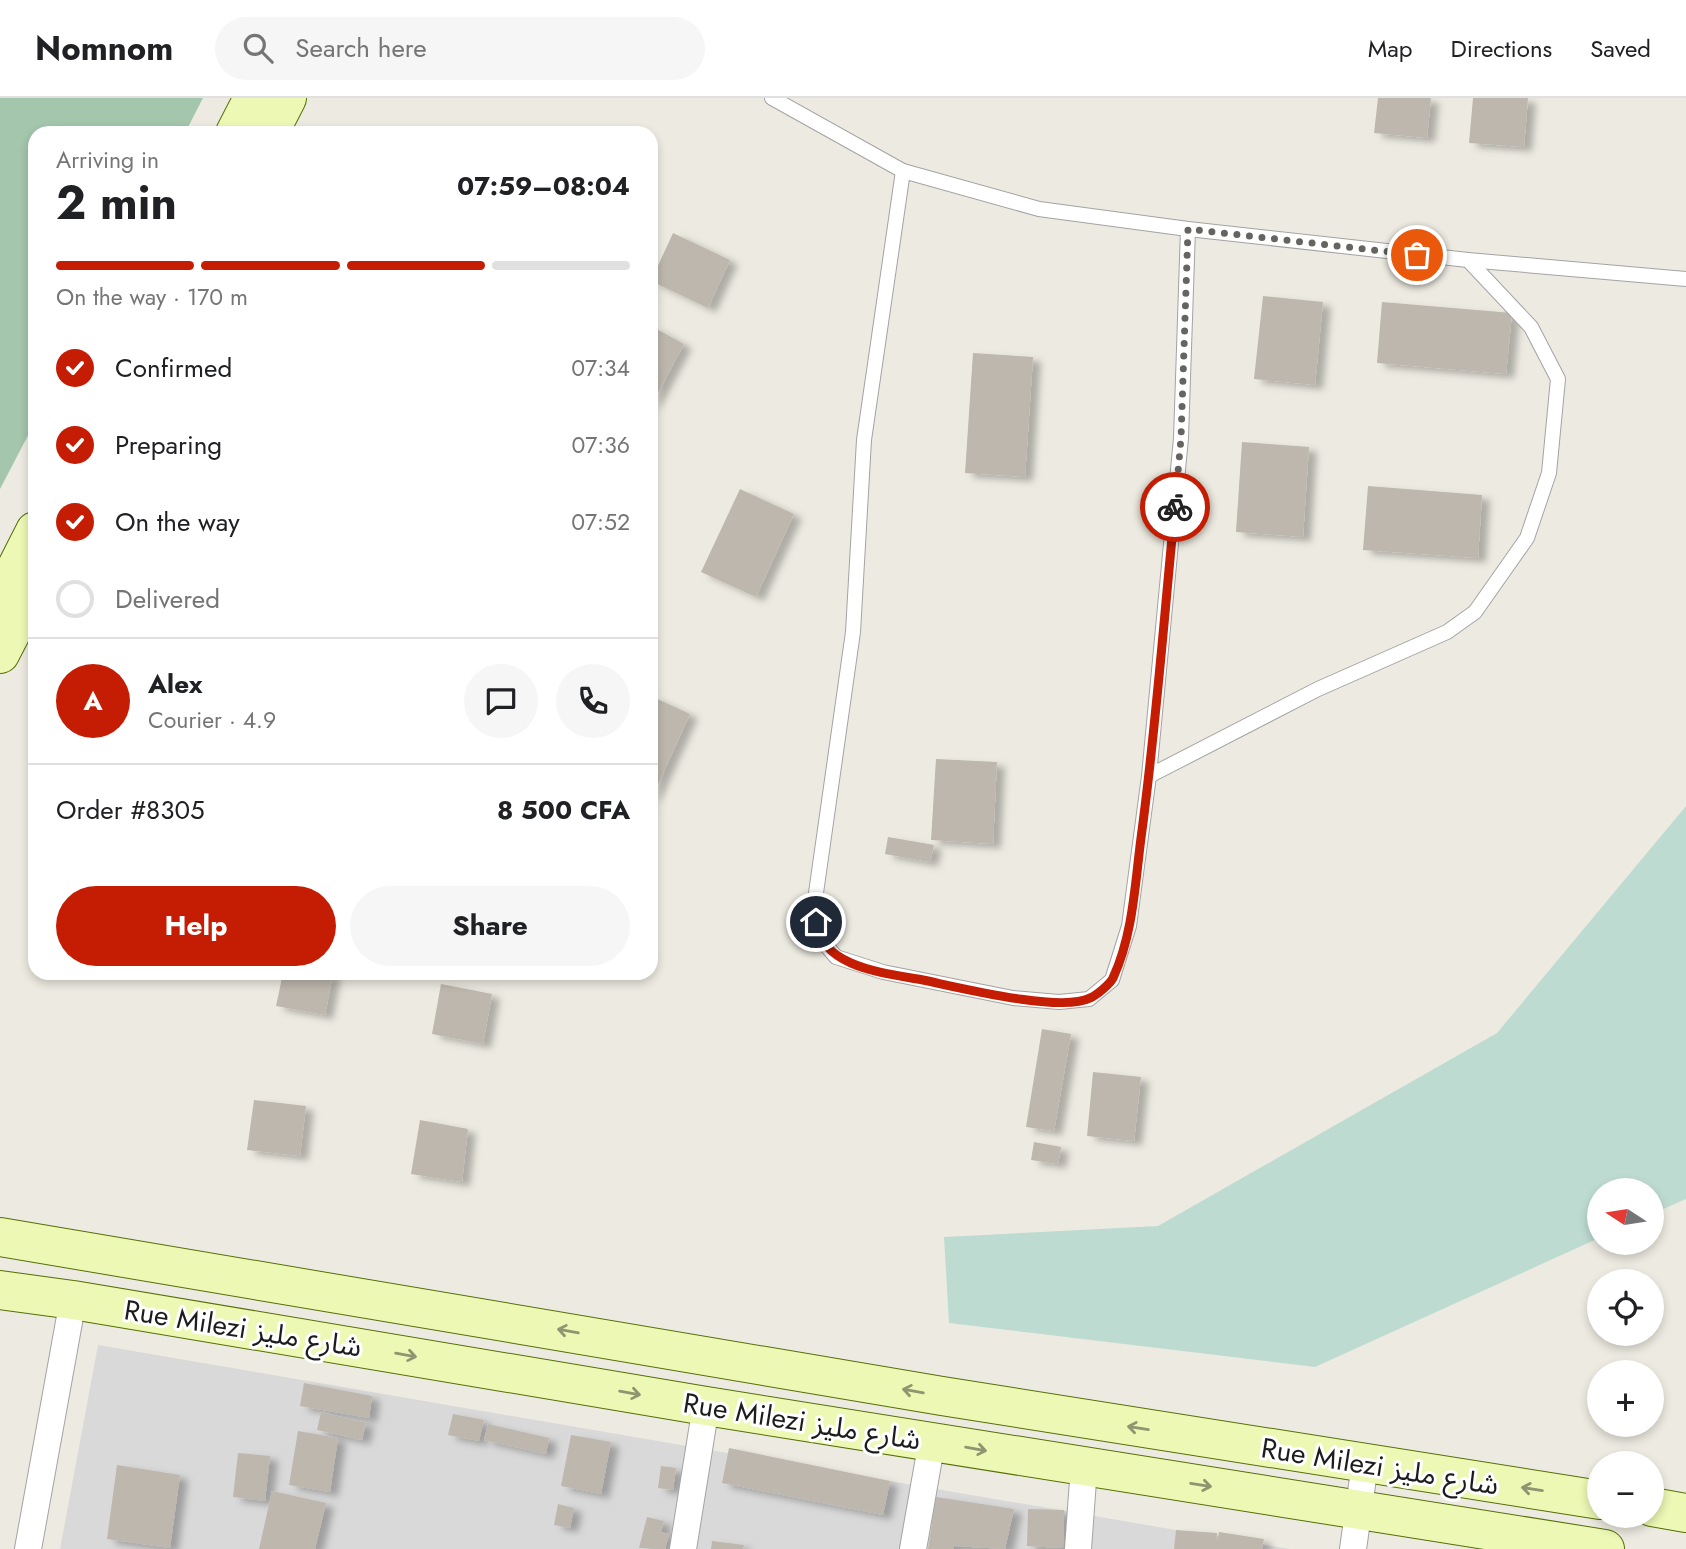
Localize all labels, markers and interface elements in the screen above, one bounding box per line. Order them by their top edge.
search box [215,17,705,80]
text: Nomnom [35,25,173,72]
icon: search [239,29,277,67]
text: Search here [295,29,427,67]
text: Map [1368,31,1413,66]
text: Directions [1451,31,1552,66]
text: Saved [1590,31,1651,66]
text: Arriving in [56,143,159,177]
text: 07:59–08:04 [457,167,630,205]
text: 2 min [56,170,177,236]
pin [1387,225,1447,285]
icon: bag [1398,236,1436,274]
text: On the way · 170 m [56,280,248,314]
icon: check [56,349,94,387]
text: Confirmed [115,349,232,387]
text: 07:34 [571,351,630,385]
icon: check [56,426,94,464]
text: Preparing [115,426,222,464]
text: 07:36 [571,428,630,462]
courier [1140,472,1210,542]
icon: bike [1156,488,1194,526]
icon: check [56,503,94,541]
text: On the way [115,503,240,541]
text: 07:52 [571,505,630,539]
text: Delivered [115,580,220,618]
button: chat [464,664,538,738]
button: phone [556,664,630,738]
text: Alex [148,665,202,703]
text: A [83,682,103,720]
text: Courier · 4.9 [148,703,276,737]
text: Order #8305 [56,791,205,829]
text: 8 500 CFA [497,791,630,829]
button: Help [56,886,336,966]
button: Share [350,886,630,966]
pin [786,892,846,952]
icon: home [797,903,835,941]
north arrow [1587,1178,1664,1255]
map controls [1587,1178,1664,1528]
button: locate [1587,1269,1664,1346]
street label: Rue Milezi شارع مليز [121,1289,365,1367]
one-way arrow [558,1324,580,1337]
one-way arrow [394,1349,417,1362]
button: + [1587,1360,1664,1437]
street label: Rue Milezi شارع مليز [680,1382,924,1460]
one-way arrow [902,1384,925,1397]
one-way arrow [618,1387,641,1400]
one-way arrow [1127,1421,1150,1434]
street label: Rue Milezi شارع مليز [1258,1427,1502,1505]
one-way arrow [964,1443,987,1456]
button: − [1587,1451,1664,1528]
one-way arrow [1189,1478,1211,1491]
one-way arrow [1521,1483,1544,1496]

